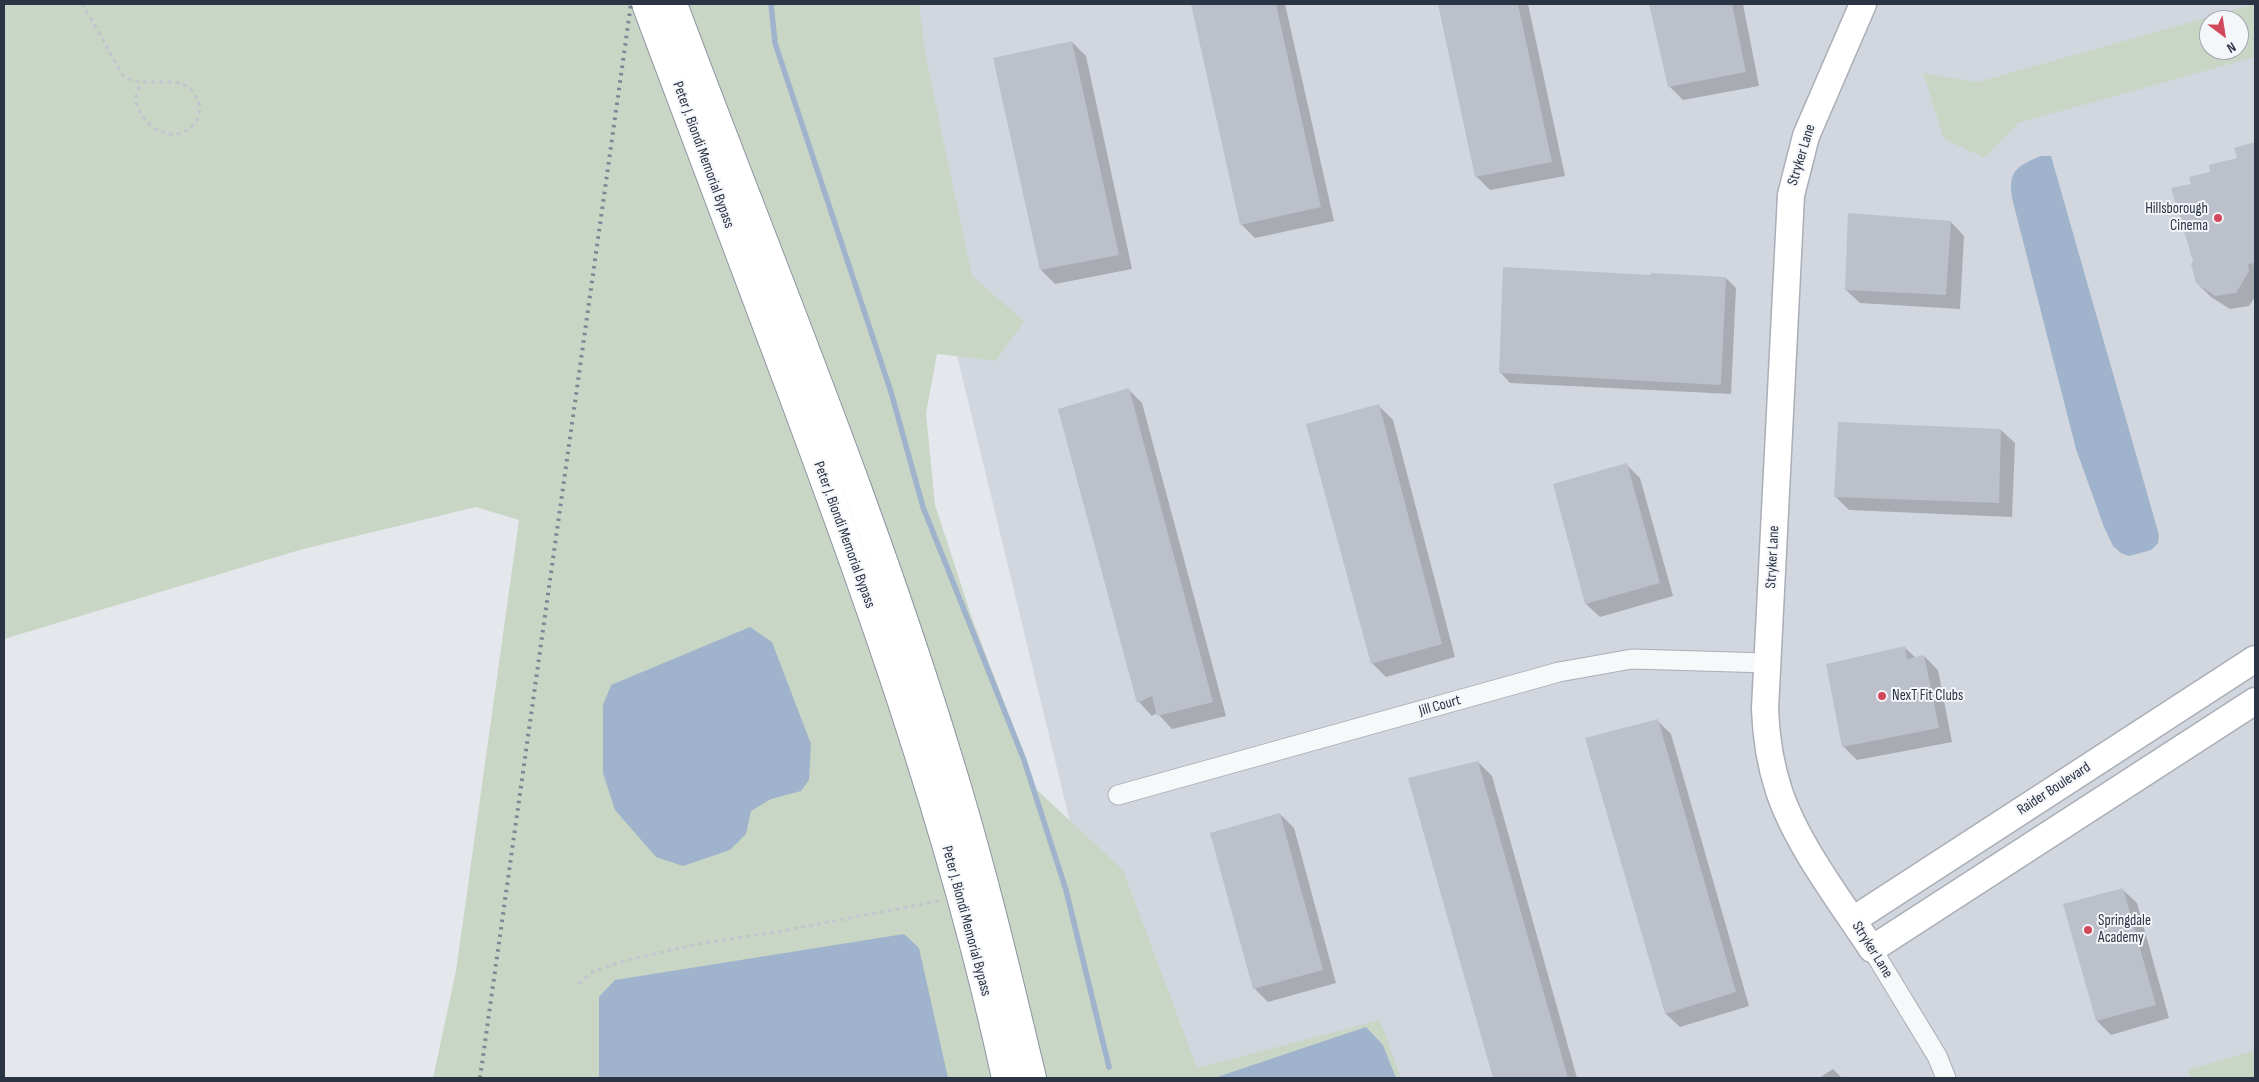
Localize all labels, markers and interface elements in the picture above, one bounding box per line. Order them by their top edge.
north arrow [2199,10,2249,60]
text: N [2224,38,2239,57]
street label: Peter J. Biondi Memorial Bypass [668,79,738,231]
street label: Stryker Lane [1784,122,1820,188]
place label: Hillsborough Cinema [2145,200,2208,235]
marker: Hillsborough Cinema [2212,212,2224,224]
street label: Peter J. Biondi Memorial Bypass [809,459,879,611]
street label: Stryker Lane [1762,525,1784,589]
place label: NexT Fit Clubs [1892,687,1963,705]
marker: NexT Fit Clubs [1876,690,1888,702]
street label: Jill Court [1417,691,1463,721]
street label: Raider Boulevard [2014,759,2094,819]
street label: Peter J. Biondi Memorial Bypass [937,844,995,998]
place label: Springdale Academy [2098,912,2151,947]
street label: Stryker Lane [1848,918,1896,982]
marker: Springdale Academy [2082,924,2094,936]

